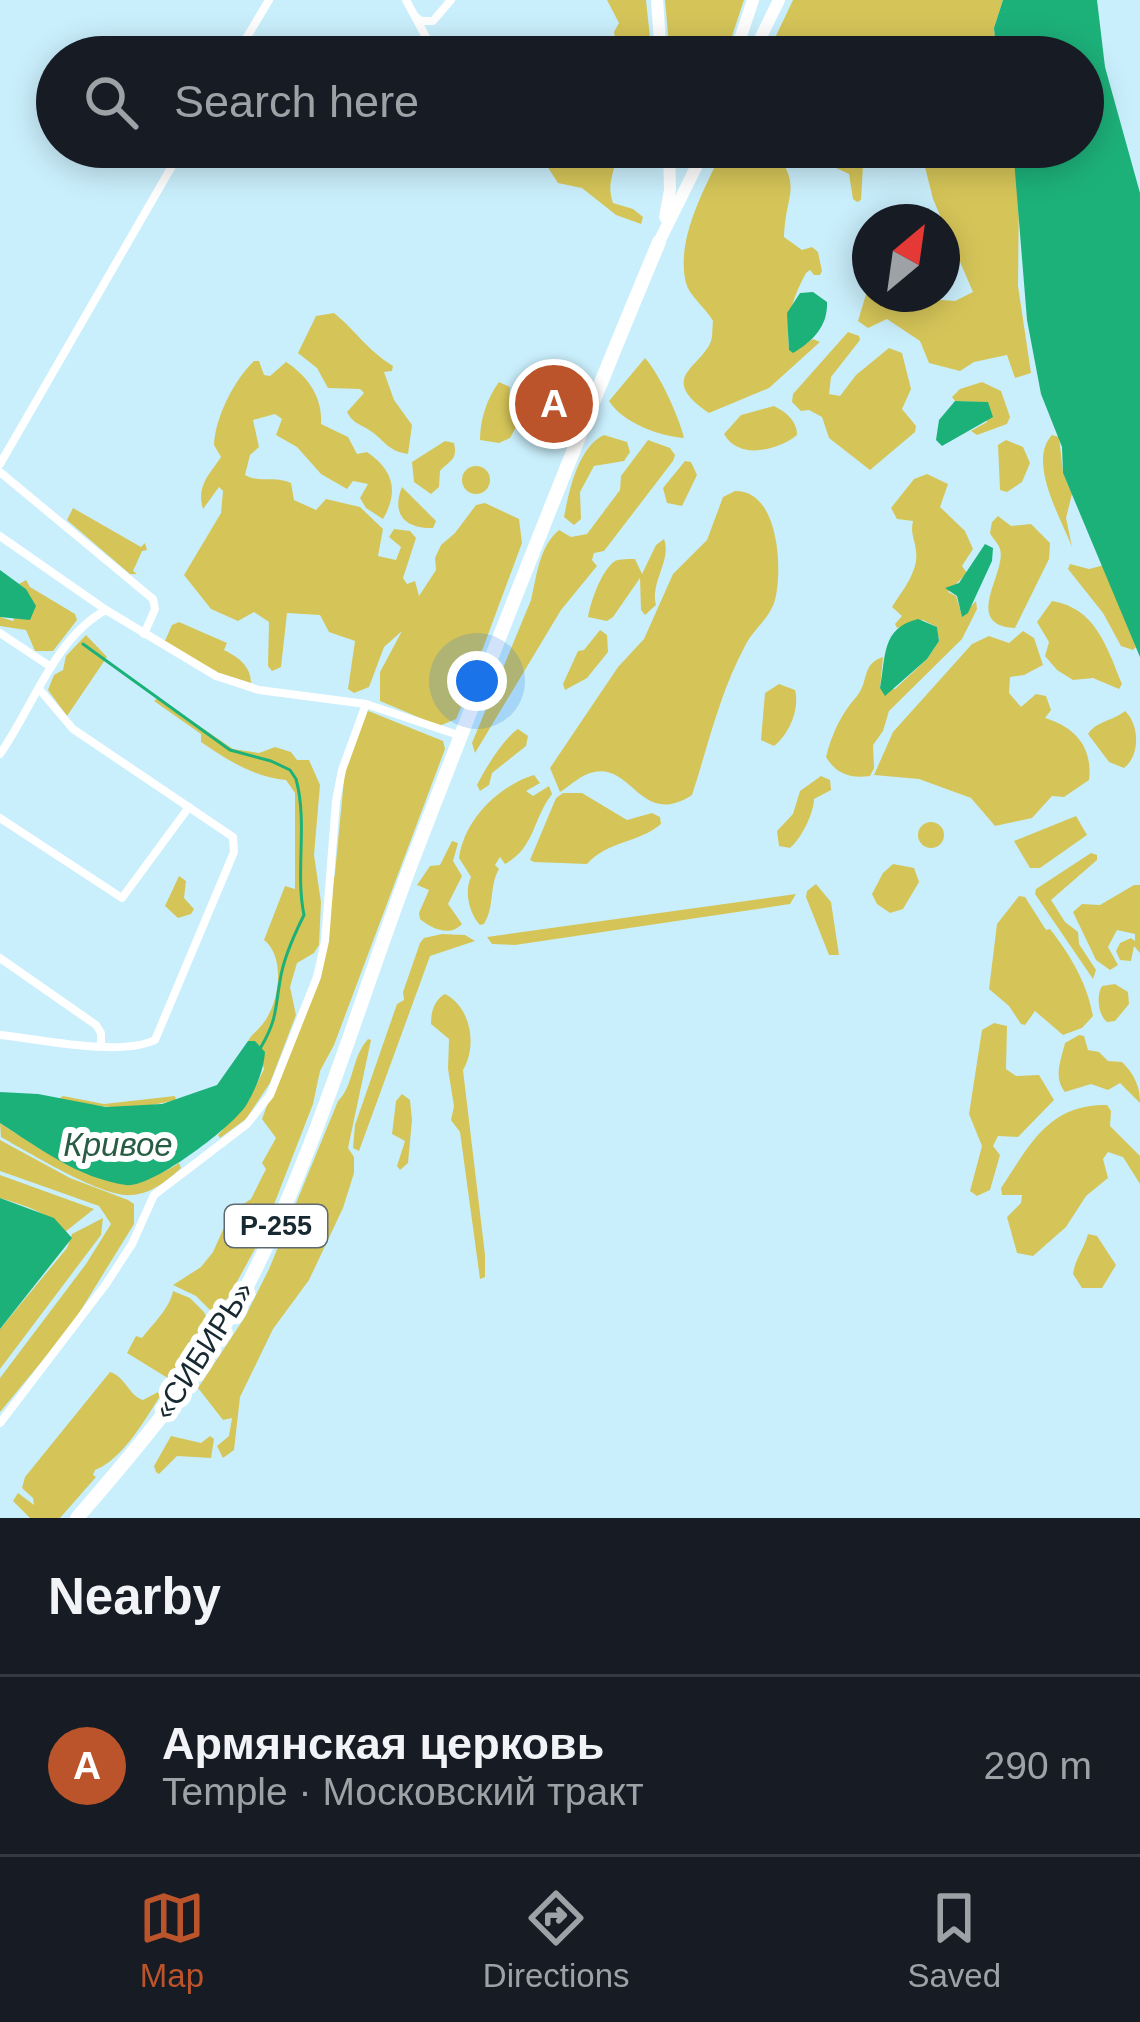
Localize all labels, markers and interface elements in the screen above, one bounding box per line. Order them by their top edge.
search box [36,36,1104,168]
icon: search [78,69,144,135]
text: Search here [174,76,419,127]
north arrow [852,204,960,312]
pin: A [515,359,593,449]
your location [447,651,507,711]
water label: Кривое [63,1126,173,1163]
road number: Р-255 [225,1205,327,1247]
street label: «СИБИРЬ» [146,1275,260,1425]
text: Nearby [48,1568,221,1625]
text: Армянская церковь [162,1718,604,1769]
text: A [73,1744,101,1787]
text: 290 m [984,1744,1092,1787]
text: Temple · Московский тракт [162,1770,644,1813]
tab: Map [139,1885,205,1995]
tab: Directions [483,1885,630,1995]
tab: Saved [907,1885,1001,1995]

